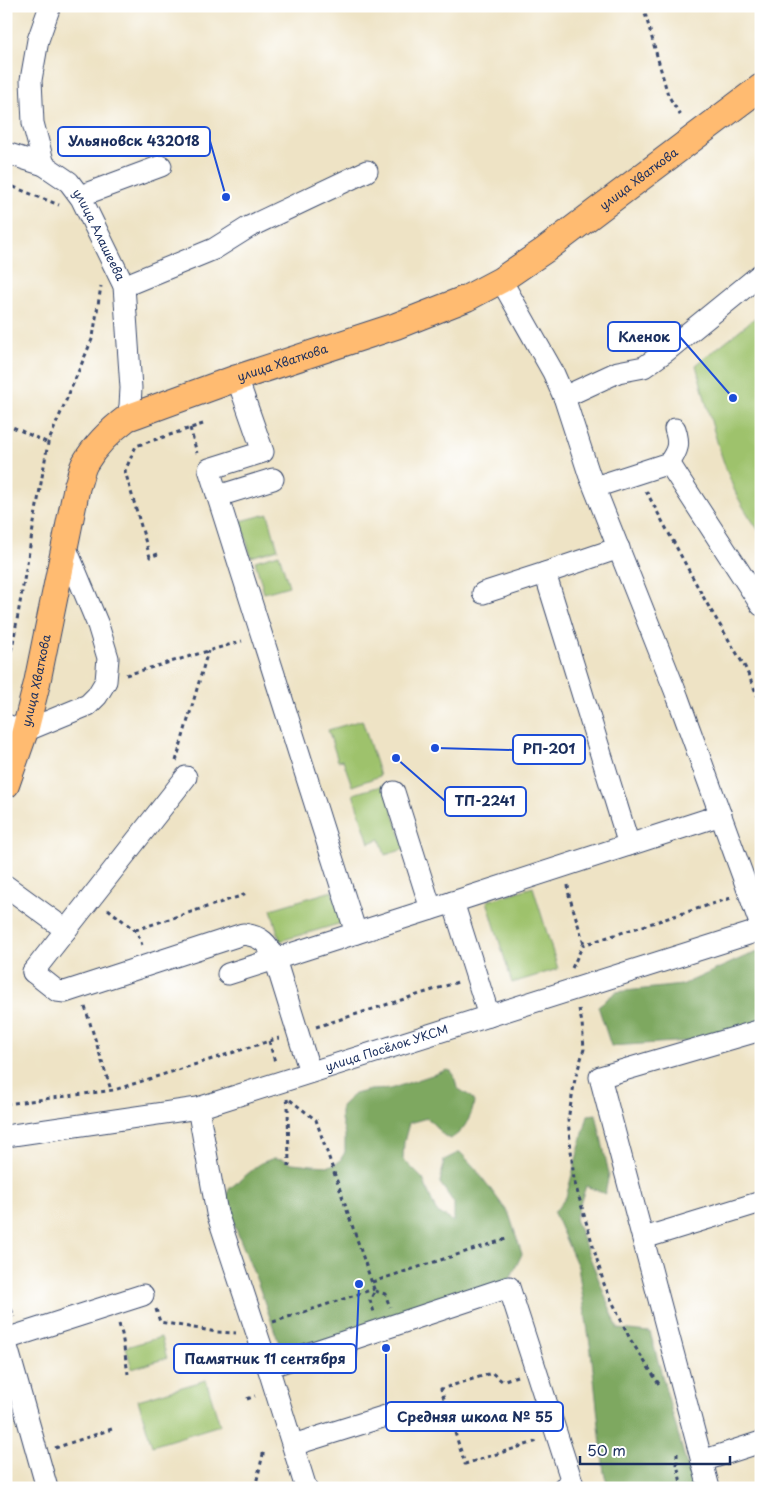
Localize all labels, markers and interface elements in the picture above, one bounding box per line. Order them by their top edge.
callout: Ульяновск 432018 [58,127,210,156]
text: Ульяновск 432018 [68,130,200,151]
street label: улица Хваткова [595,142,682,214]
street label: улица Алашеева [69,184,130,284]
callout: Кленок [608,322,680,351]
text: Кленок [618,326,670,347]
street label: улица Хваткова [235,339,330,385]
street label: улица Хваткова [16,632,55,728]
callout: РП-201 [513,735,585,764]
text: РП-201 [523,738,575,759]
callout: ТП-2241 [445,787,526,816]
text: ТП-2241 [455,790,515,811]
street label: улица Посёлок УКСМ [323,1019,450,1075]
callout: Памятник 11 сентября [174,1344,356,1373]
text: Памятник 11 сентября [184,1348,346,1369]
callout: Средняя школа № 55 [386,1402,563,1431]
text: Средняя школа № 55 [397,1406,553,1427]
scale bar [580,1434,730,1466]
text: 50 m [587,1438,626,1461]

